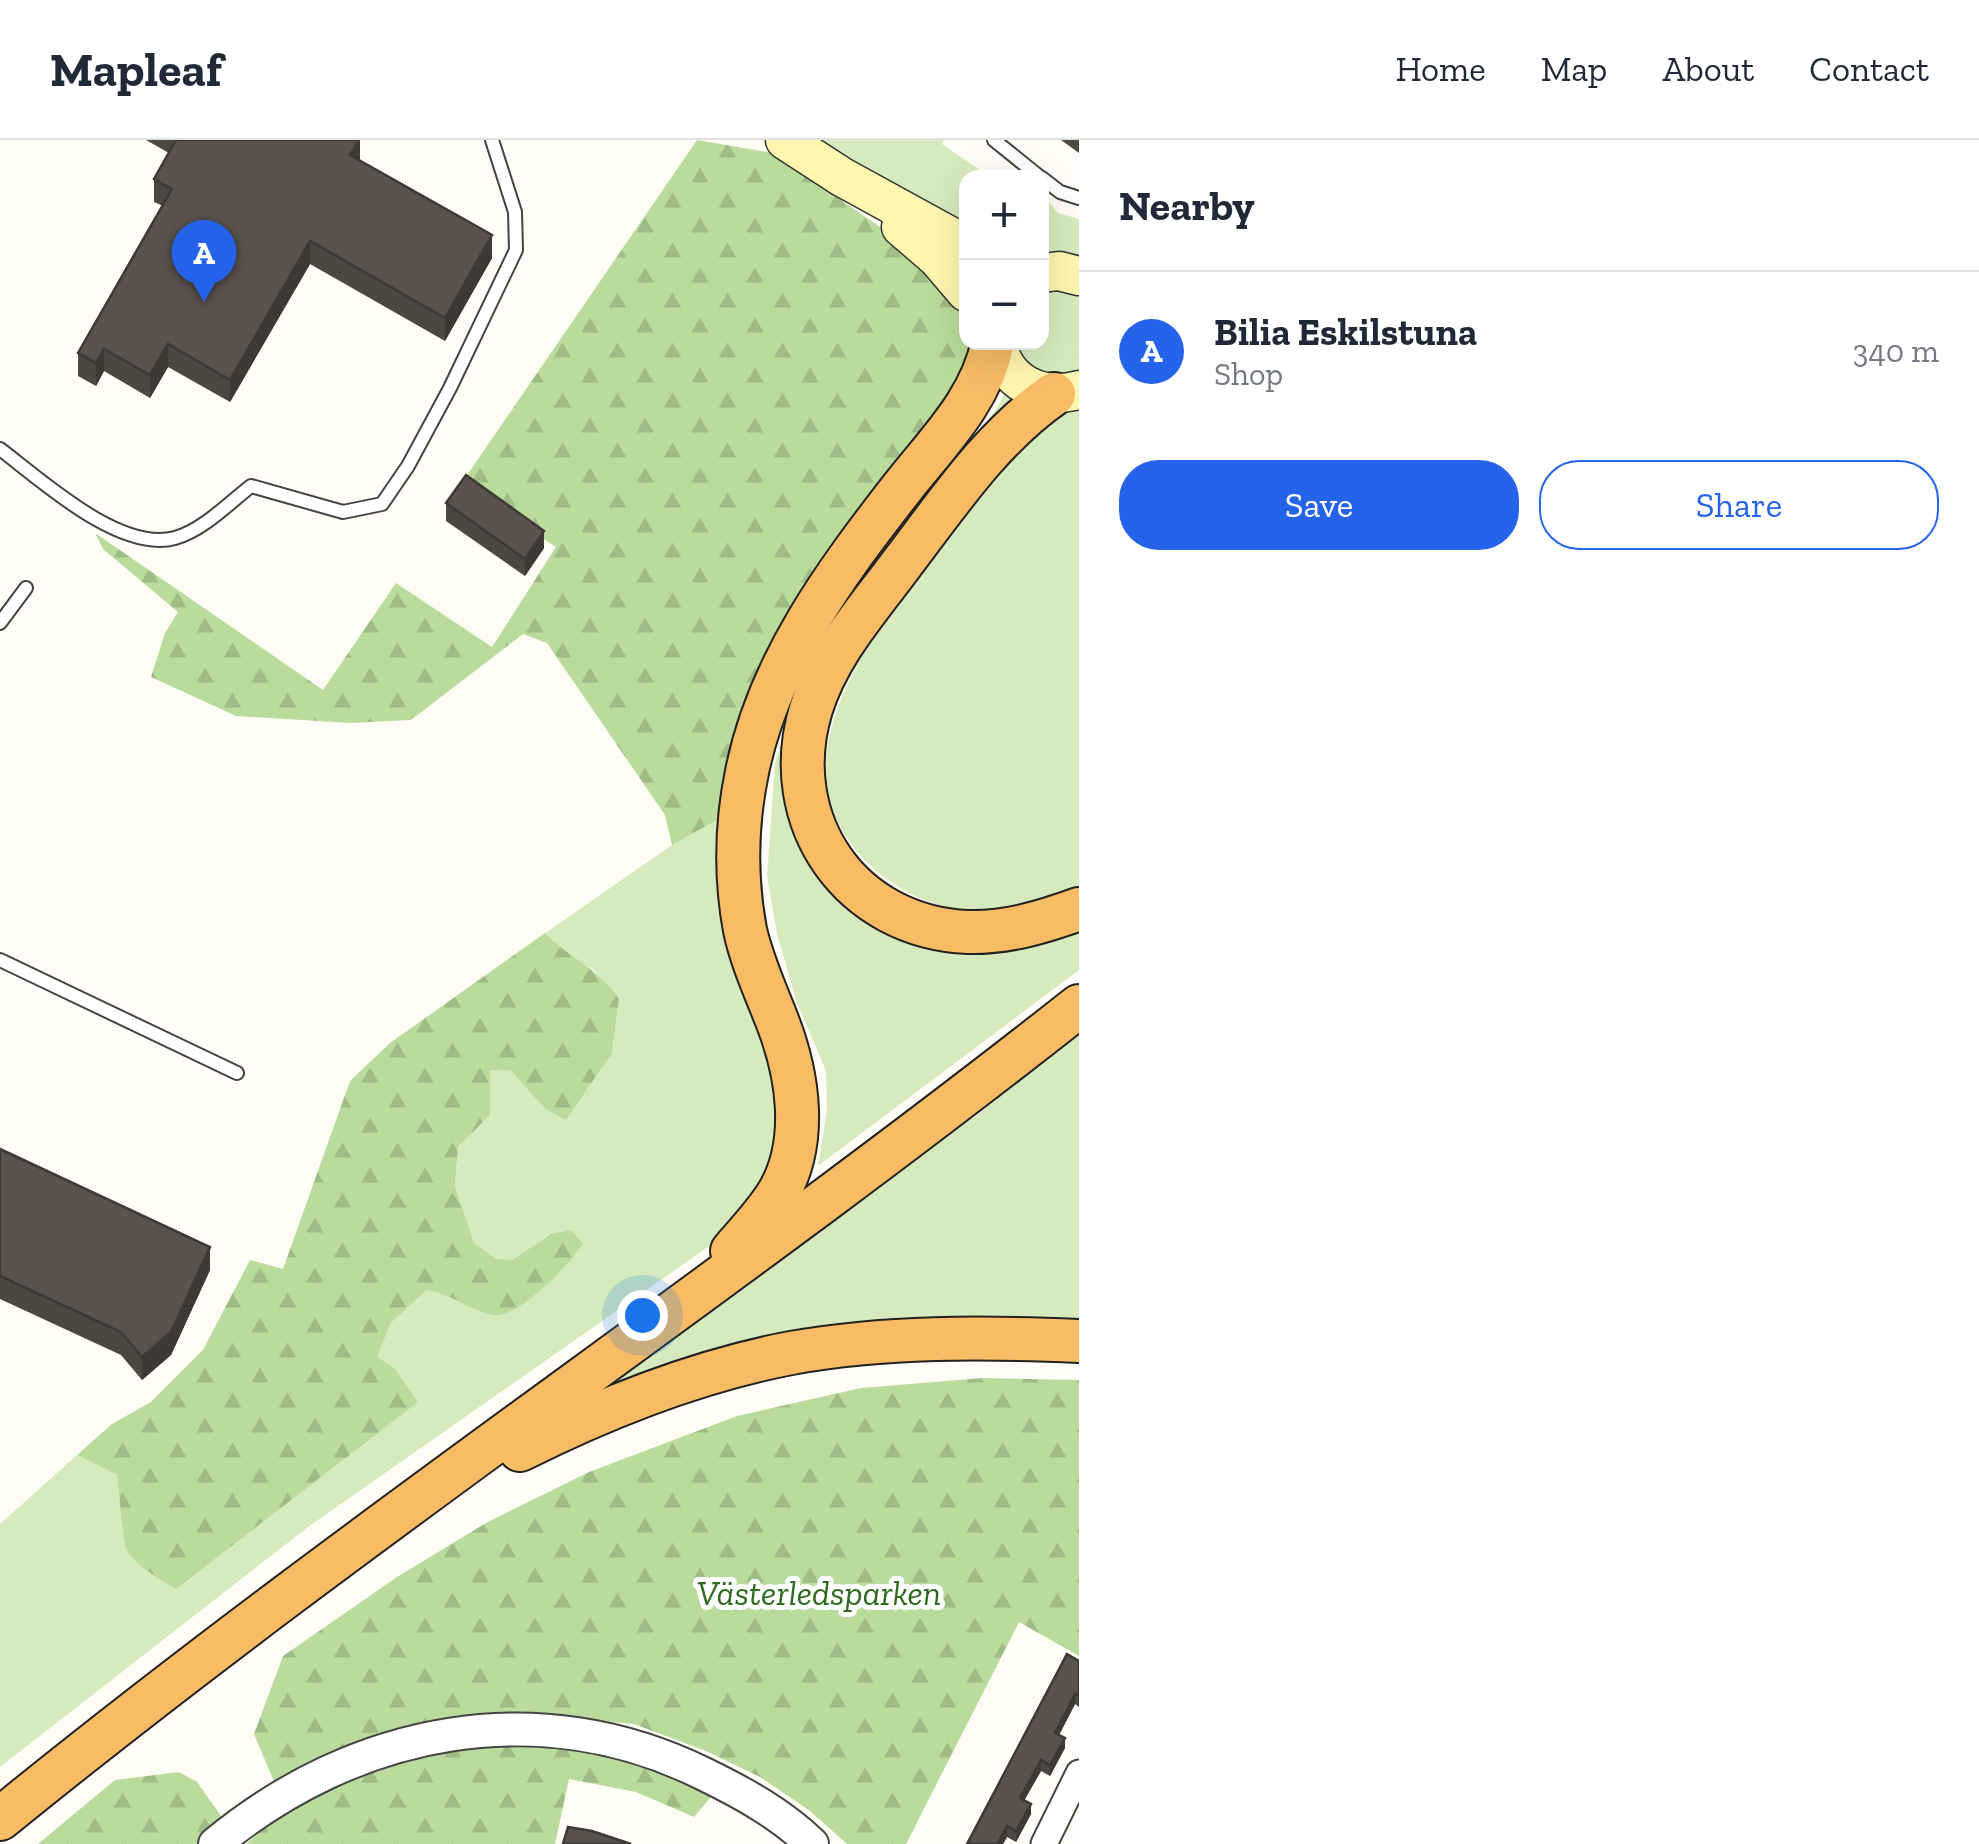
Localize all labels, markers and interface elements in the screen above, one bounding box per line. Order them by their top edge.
text: Mapleaf [50,41,222,98]
text: Home [1395,48,1486,90]
text: Map [1541,48,1607,90]
text: About [1662,48,1754,90]
text: Contact [1809,48,1929,90]
map controls [959,170,1049,350]
button: + [959,170,1049,260]
text: Nearby [1119,180,1255,231]
pin: A [172,220,236,302]
button: − [959,260,1049,350]
text: Bilia Eskilstuna [1214,309,1477,355]
text: A [1141,332,1162,370]
text: 340 m [1853,332,1939,370]
text: Shop [1214,355,1283,393]
button: Save [1119,460,1519,550]
button: Share [1539,460,1939,550]
your location [617,1290,668,1341]
park label: Västerledsparken [697,1572,941,1614]

